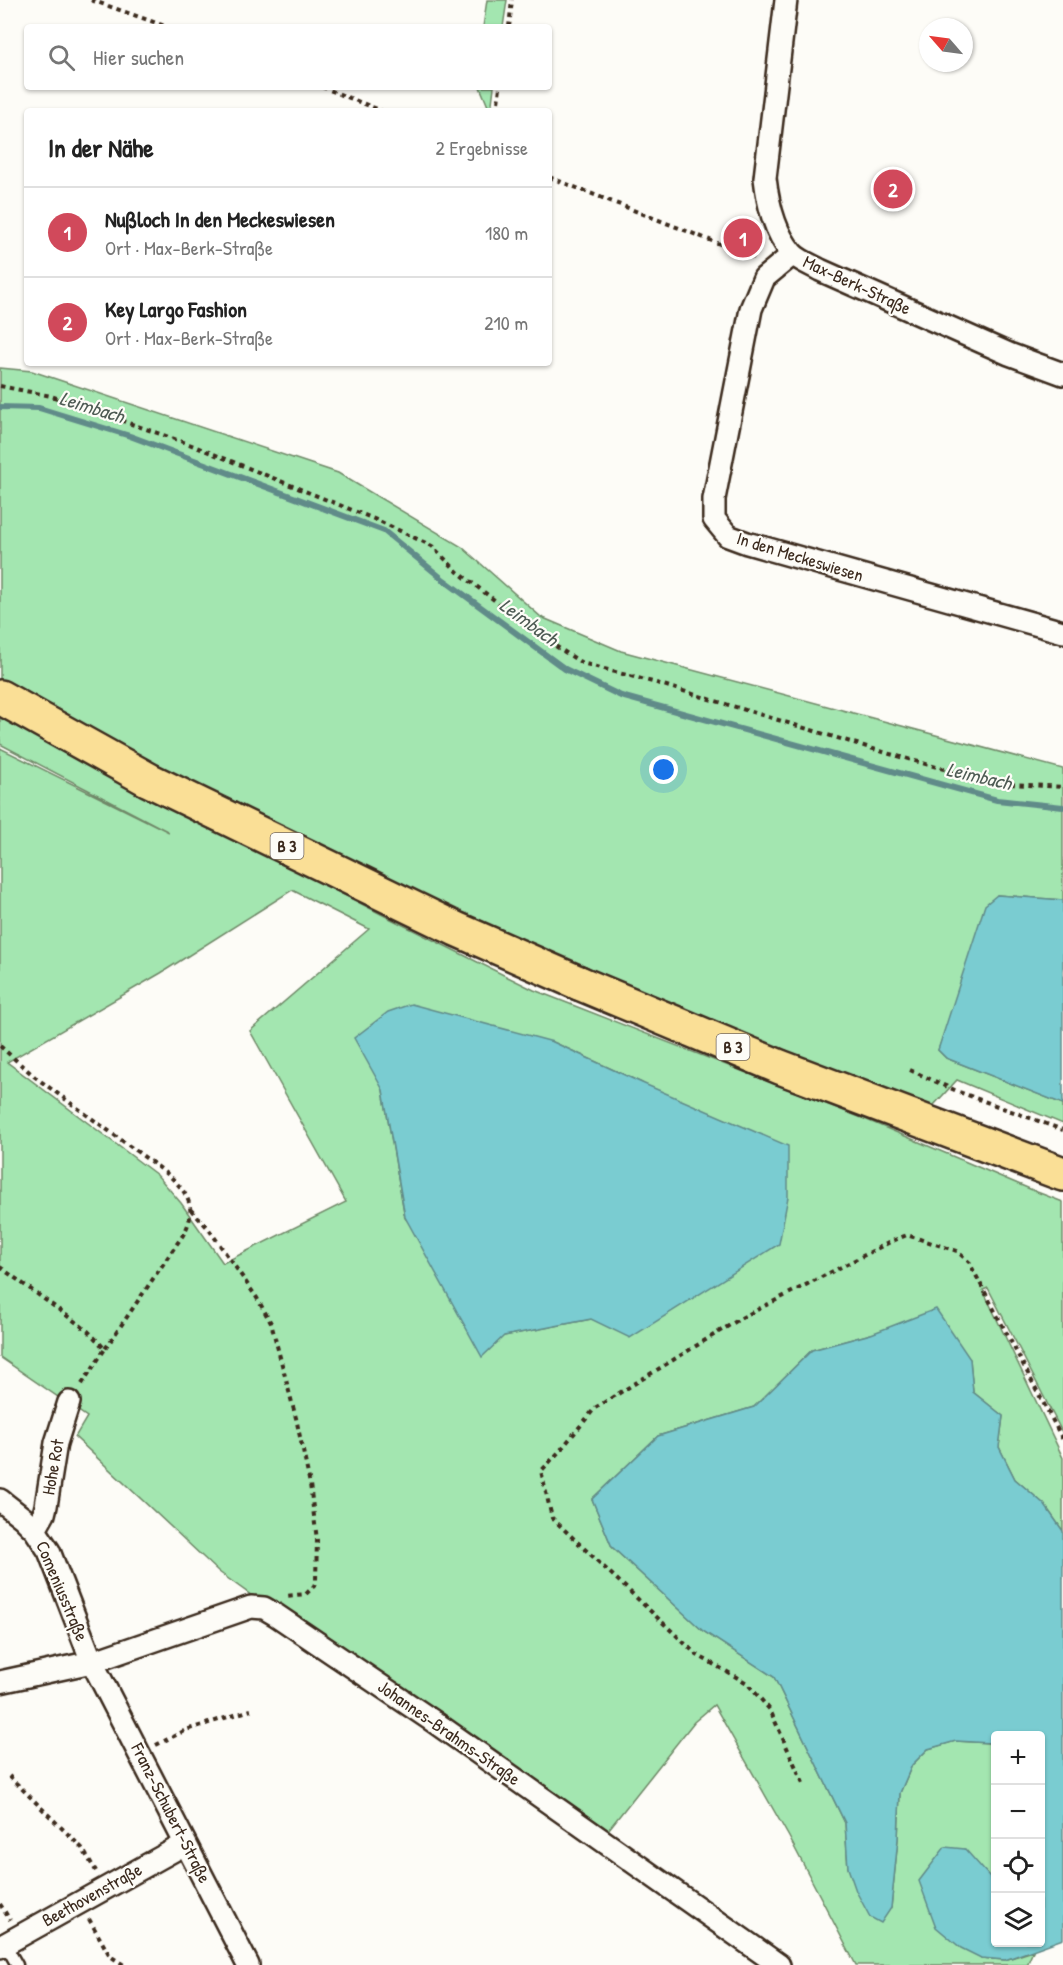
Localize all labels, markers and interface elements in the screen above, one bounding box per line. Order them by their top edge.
north arrow [919,18,973,72]
search box [24,24,552,90]
icon: search [45,41,78,74]
text: Hier suchen [93,42,184,72]
text: In der Nähe [48,130,154,165]
text: 2 Ergebnisse [436,134,528,161]
pin: 2 [874,166,912,212]
text: Nußloch In den Meckeswiesen [105,204,335,234]
pin: 1 [724,216,762,260]
text: 1 [64,219,71,246]
text: 180 m [485,219,528,246]
text: Ort · Max-Berk-Straße [105,234,273,261]
street label: Max-Berk-Straße [799,249,915,320]
text: Key Largo Fashion [105,294,247,324]
text: 2 [63,309,72,336]
text: 210 m [484,309,528,336]
text: Ort · Max-Berk-Straße [105,324,273,351]
water label: Leimbach [57,384,129,430]
street label: In den Meckeswiesen [734,525,867,588]
water label: Leimbach [495,591,565,653]
your location [649,755,678,784]
water label: Leimbach [944,755,1016,796]
road number: B 3 [270,833,304,859]
road number: B 3 [716,1034,750,1060]
street label: Hohe Rot [35,1436,70,1497]
street label: Comeniusstraße [30,1537,95,1645]
street label: Johannes-Brahms-Straße [373,1674,525,1791]
map controls [991,1731,1045,1947]
button: + [991,1731,1045,1785]
street label: Franz-Schubert-Straße [125,1738,218,1887]
button: − [991,1785,1045,1839]
button: locate [991,1839,1045,1893]
street label: Beethovenstraße [37,1857,146,1932]
button: layers [991,1893,1045,1947]

